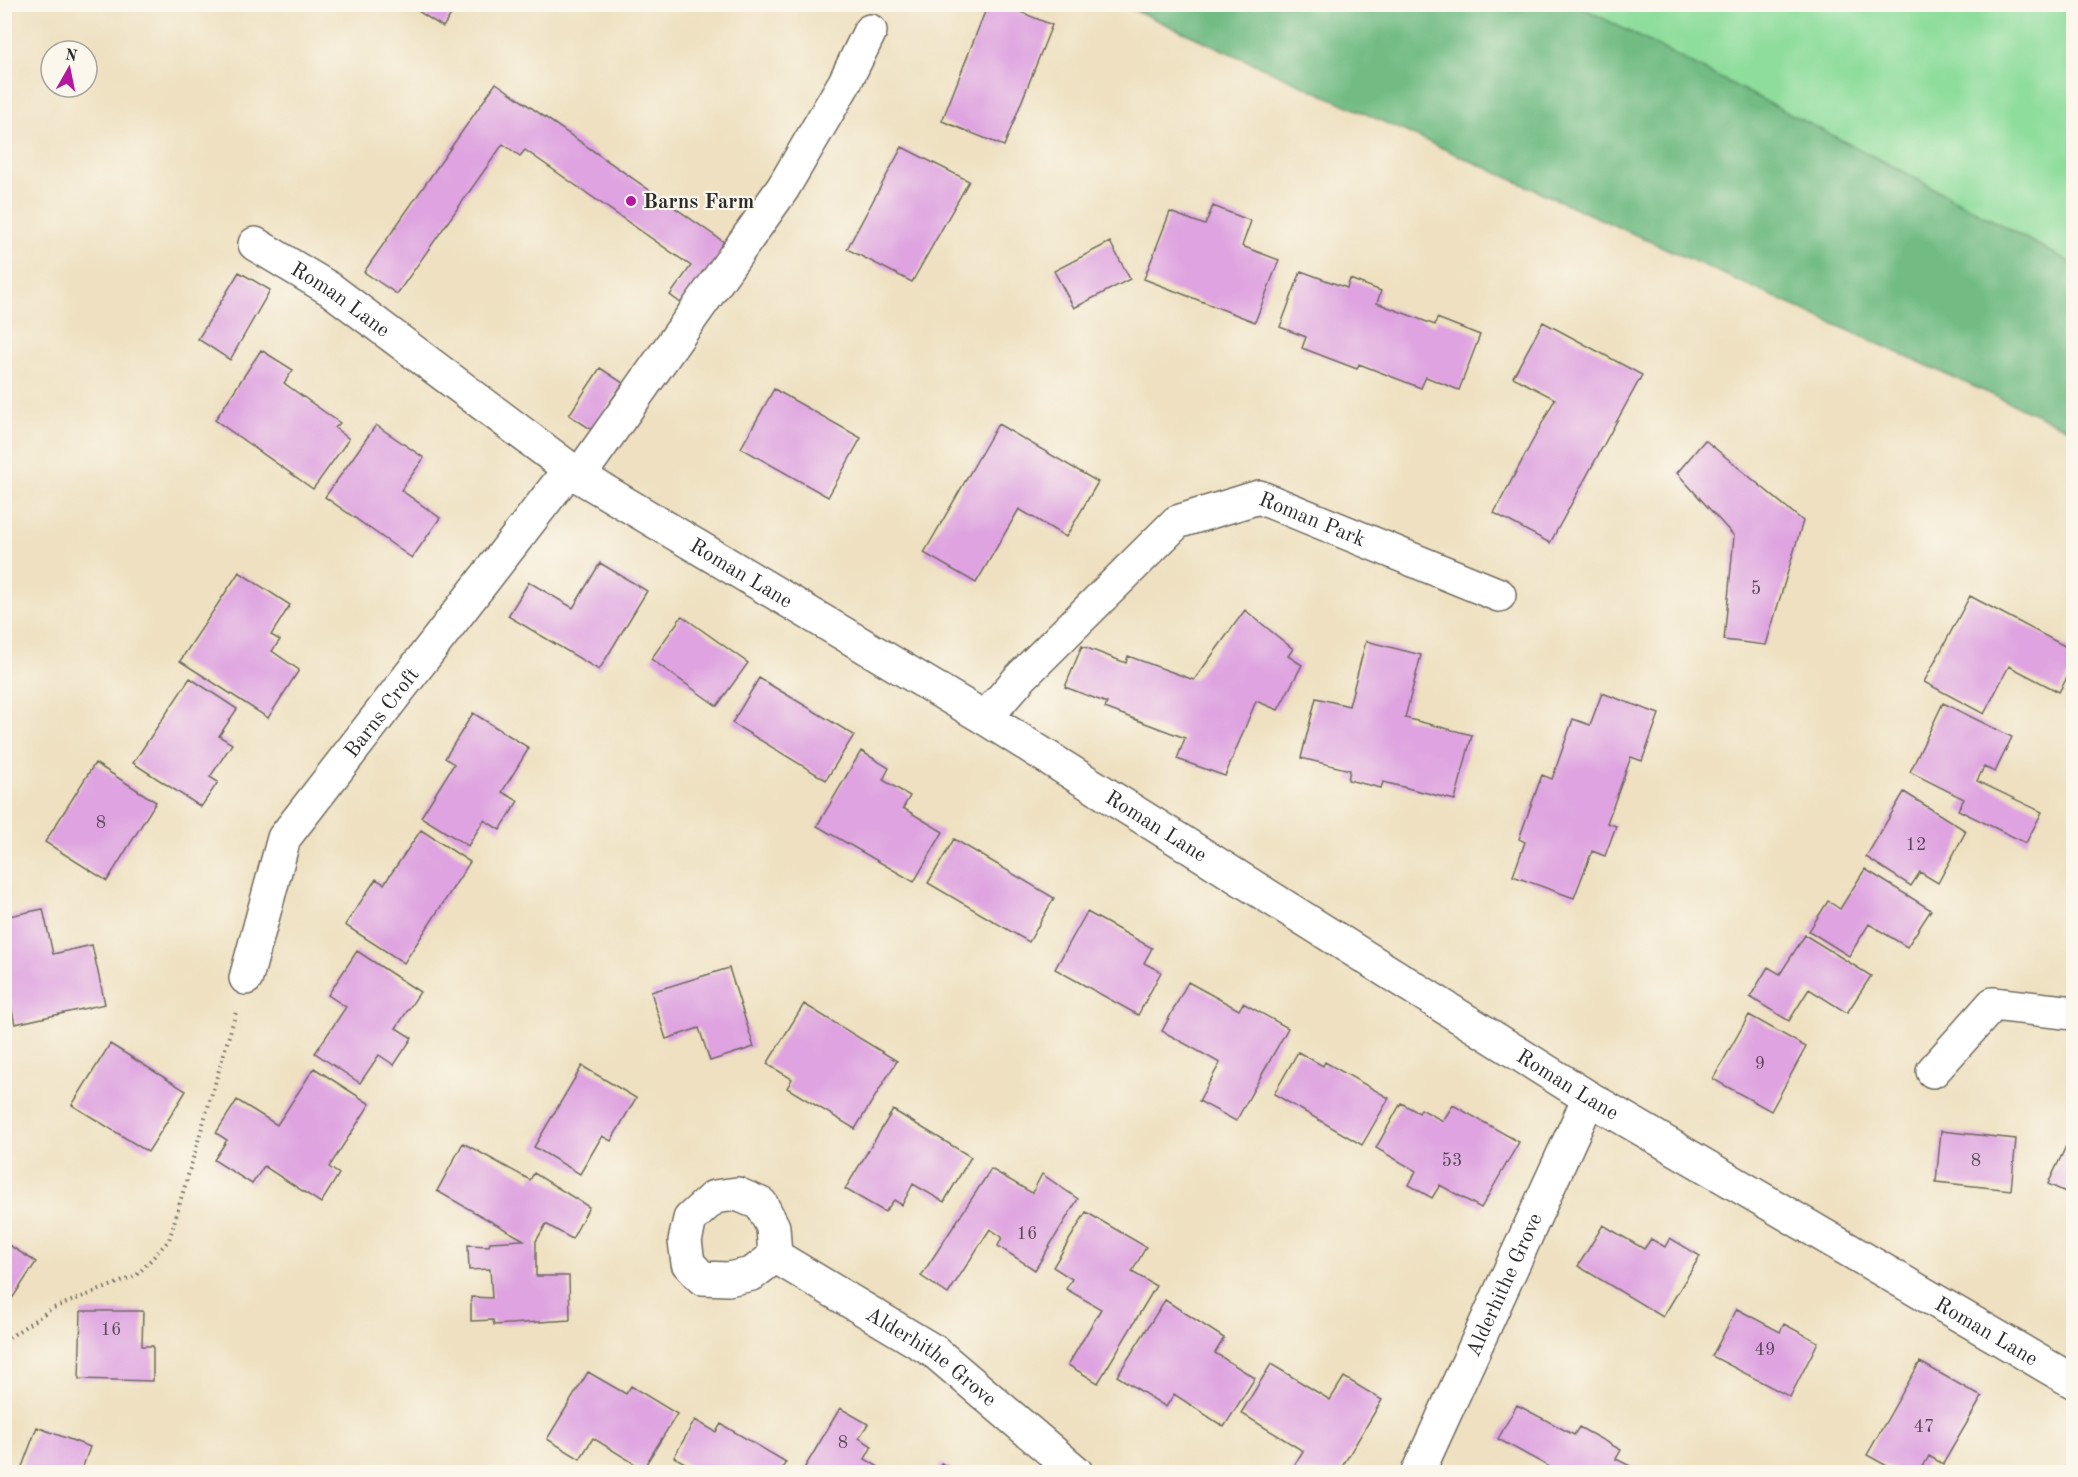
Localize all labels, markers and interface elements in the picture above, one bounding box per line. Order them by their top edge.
north arrow [39,39,99,99]
text: N [64,47,79,65]
place label: Barns Farm [643,192,754,213]
marker: Barns Farm [624,194,638,208]
street label: Roman Lane [287,259,393,342]
street label: Roman Park [1256,489,1368,551]
street label: Roman Lane [686,536,796,613]
house number: 5 [1751,580,1761,598]
street label: Barns Croft [341,664,424,762]
street label: Roman Lane [1101,788,1210,867]
house number: 8 [96,814,106,832]
house number: 12 [1906,836,1926,854]
street label: Roman Lane [1513,1046,1622,1125]
house number: 9 [1755,1055,1765,1073]
house number: 53 [1442,1152,1462,1170]
house number: 8 [1971,1152,1981,1170]
street label: Alderhithe Grove [1463,1210,1547,1360]
house number: 16 [1017,1225,1037,1243]
street label: Roman Lane [1931,1294,2041,1370]
street label: Alderhithe Grove [862,1304,1000,1411]
house number: 16 [101,1321,121,1339]
house number: 49 [1755,1341,1775,1359]
house number: 47 [1914,1418,1934,1436]
house number: 8 [838,1434,848,1452]

